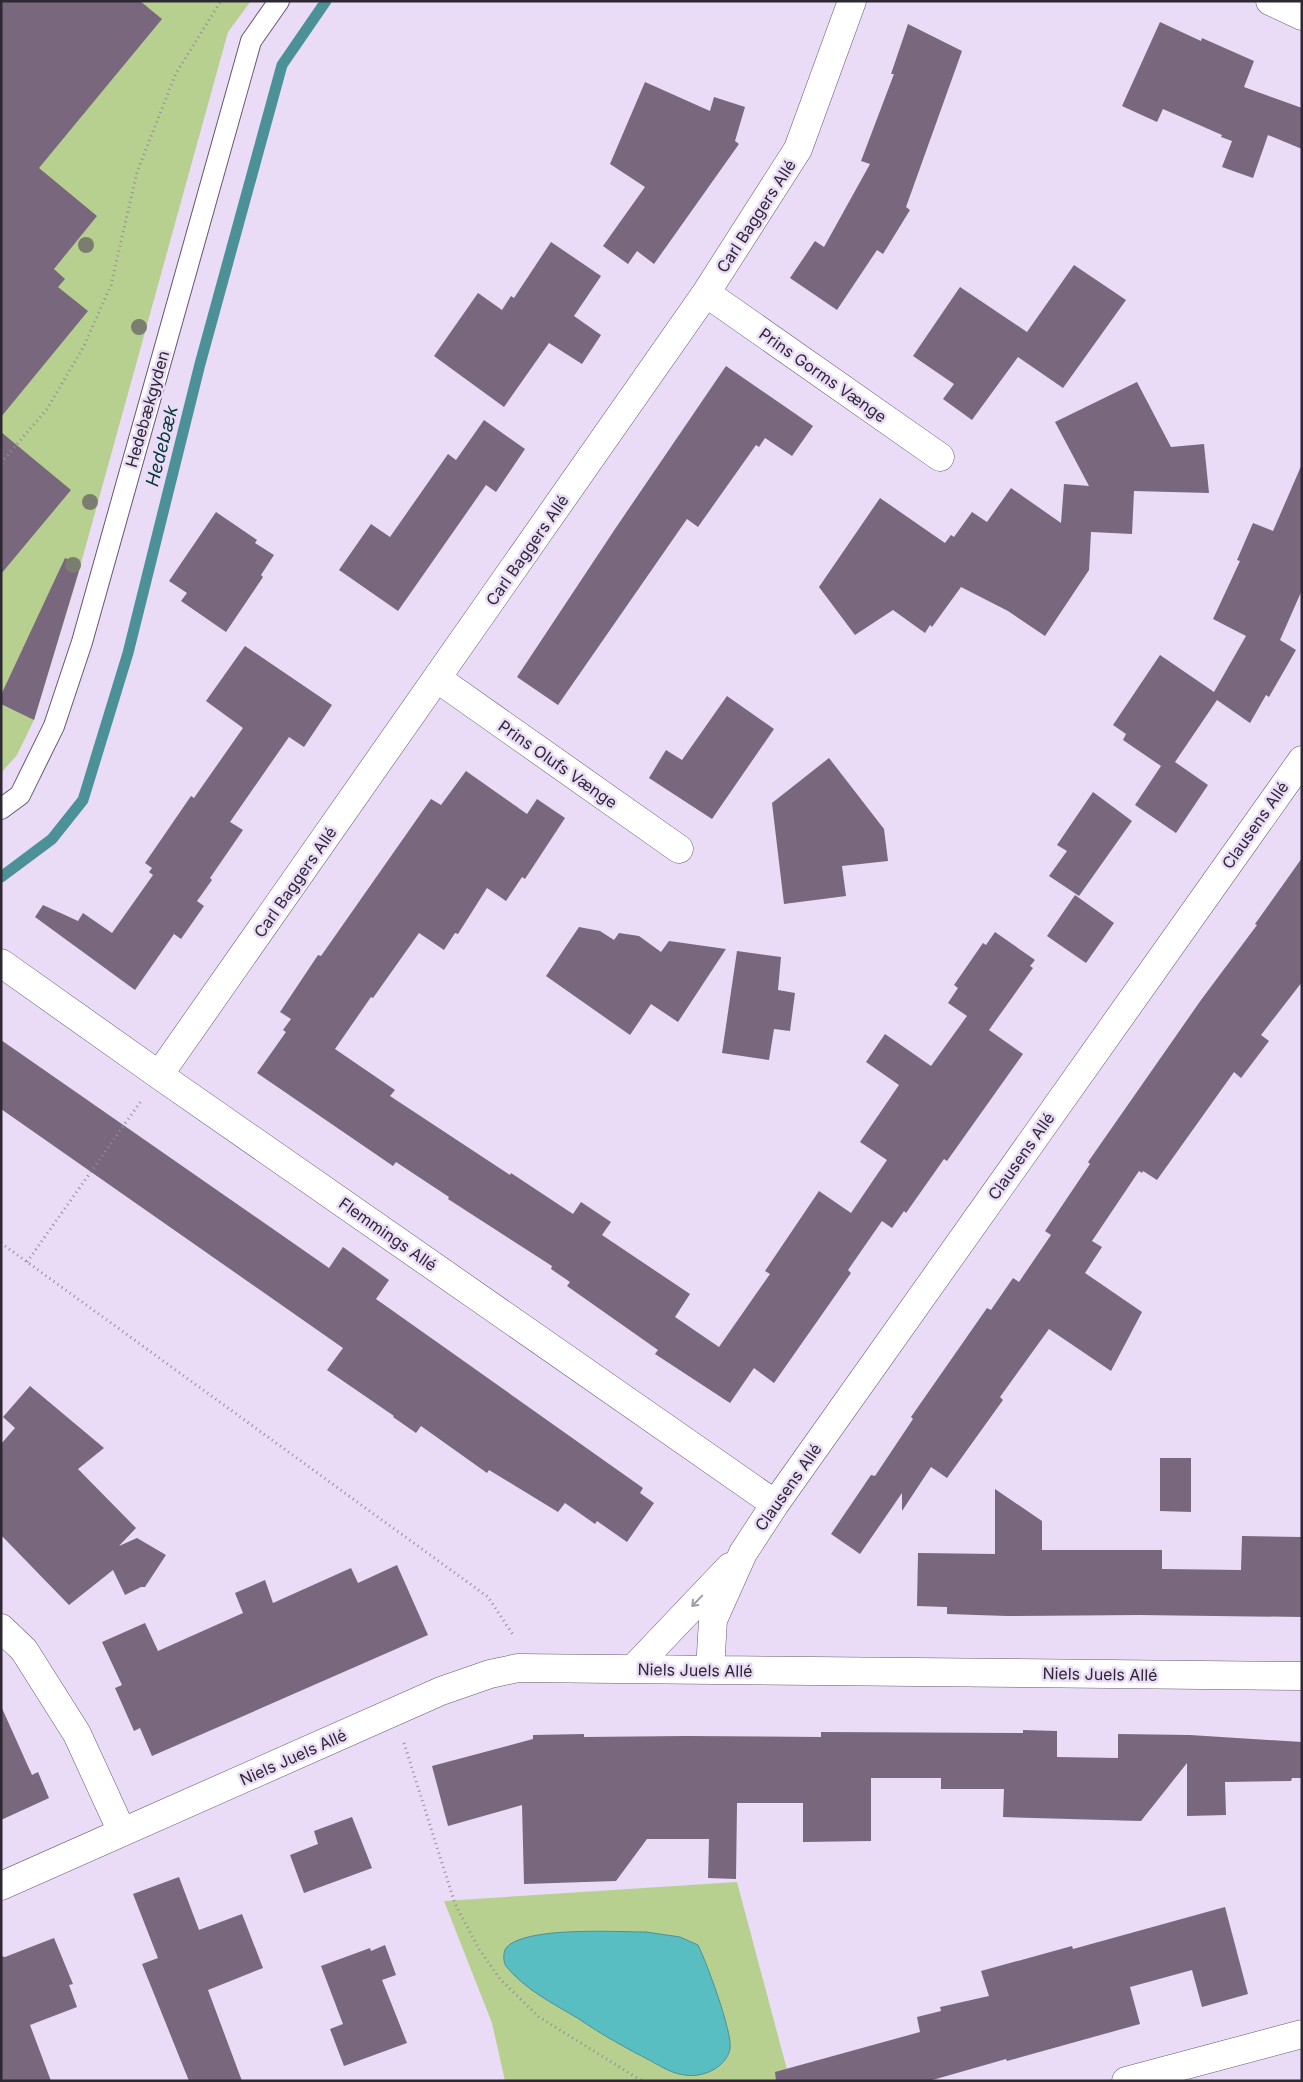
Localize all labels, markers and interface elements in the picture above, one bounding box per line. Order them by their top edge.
street label: Carl Baggers Allé [712,156,800,276]
street label: Prins Gorms Vænge [755,323,891,427]
street label: Hedebækgyden [121,348,173,470]
water label: Hedebæk [142,403,182,489]
street label: Carl Baggers Allé [481,491,573,609]
street label: Prins Olufs Vænge [495,716,621,812]
street label: Clausens Allé [1217,777,1293,873]
street label: Carl Baggers Allé [249,823,341,941]
street label: Clausens Allé [983,1108,1059,1204]
street label: Flemmings Allé [335,1193,441,1275]
street label: Clausens Allé [750,1439,826,1535]
one-way arrow [691,1595,703,1607]
street label: Niels Juels Allé [637,1659,753,1681]
street label: Niels Juels Allé [1042,1663,1158,1685]
street label: Niels Juels Allé [236,1724,350,1790]

